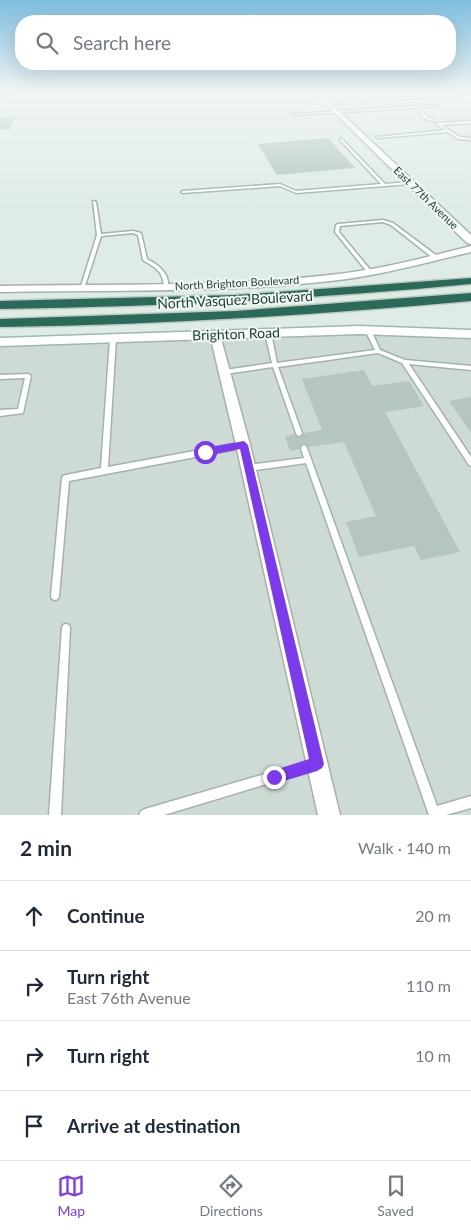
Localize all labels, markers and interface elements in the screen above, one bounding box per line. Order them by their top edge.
search box [15,15,456,70]
icon: search [33,29,61,57]
text: Search here [73,31,171,54]
street label: East 77th Avenue [391,163,462,232]
street label: North Brighton Boulevard [174,273,300,292]
street label: North Vasquez Boulevard [157,287,313,312]
street label: Brighton Road [192,323,280,344]
route start [194,441,217,464]
route end [263,766,286,789]
text: 2 min [20,835,72,860]
text: Walk · 140 m [358,838,451,857]
icon: ahead [20,902,48,930]
text: Continue [67,904,145,927]
text: 20 m [415,906,451,925]
text: Turn right [67,965,149,988]
icon: right [20,972,48,1000]
text: 110 m [406,976,451,995]
text: East 76th Avenue [67,988,191,1007]
icon: right [20,1042,48,1070]
text: Turn right [67,1044,149,1067]
text: 10 m [415,1046,451,1065]
icon: arrive [20,1112,48,1140]
text: Arrive at destination [67,1114,240,1137]
tab: Map [57,1172,85,1219]
tab: Directions [200,1172,263,1219]
tab: Saved [377,1172,414,1219]

